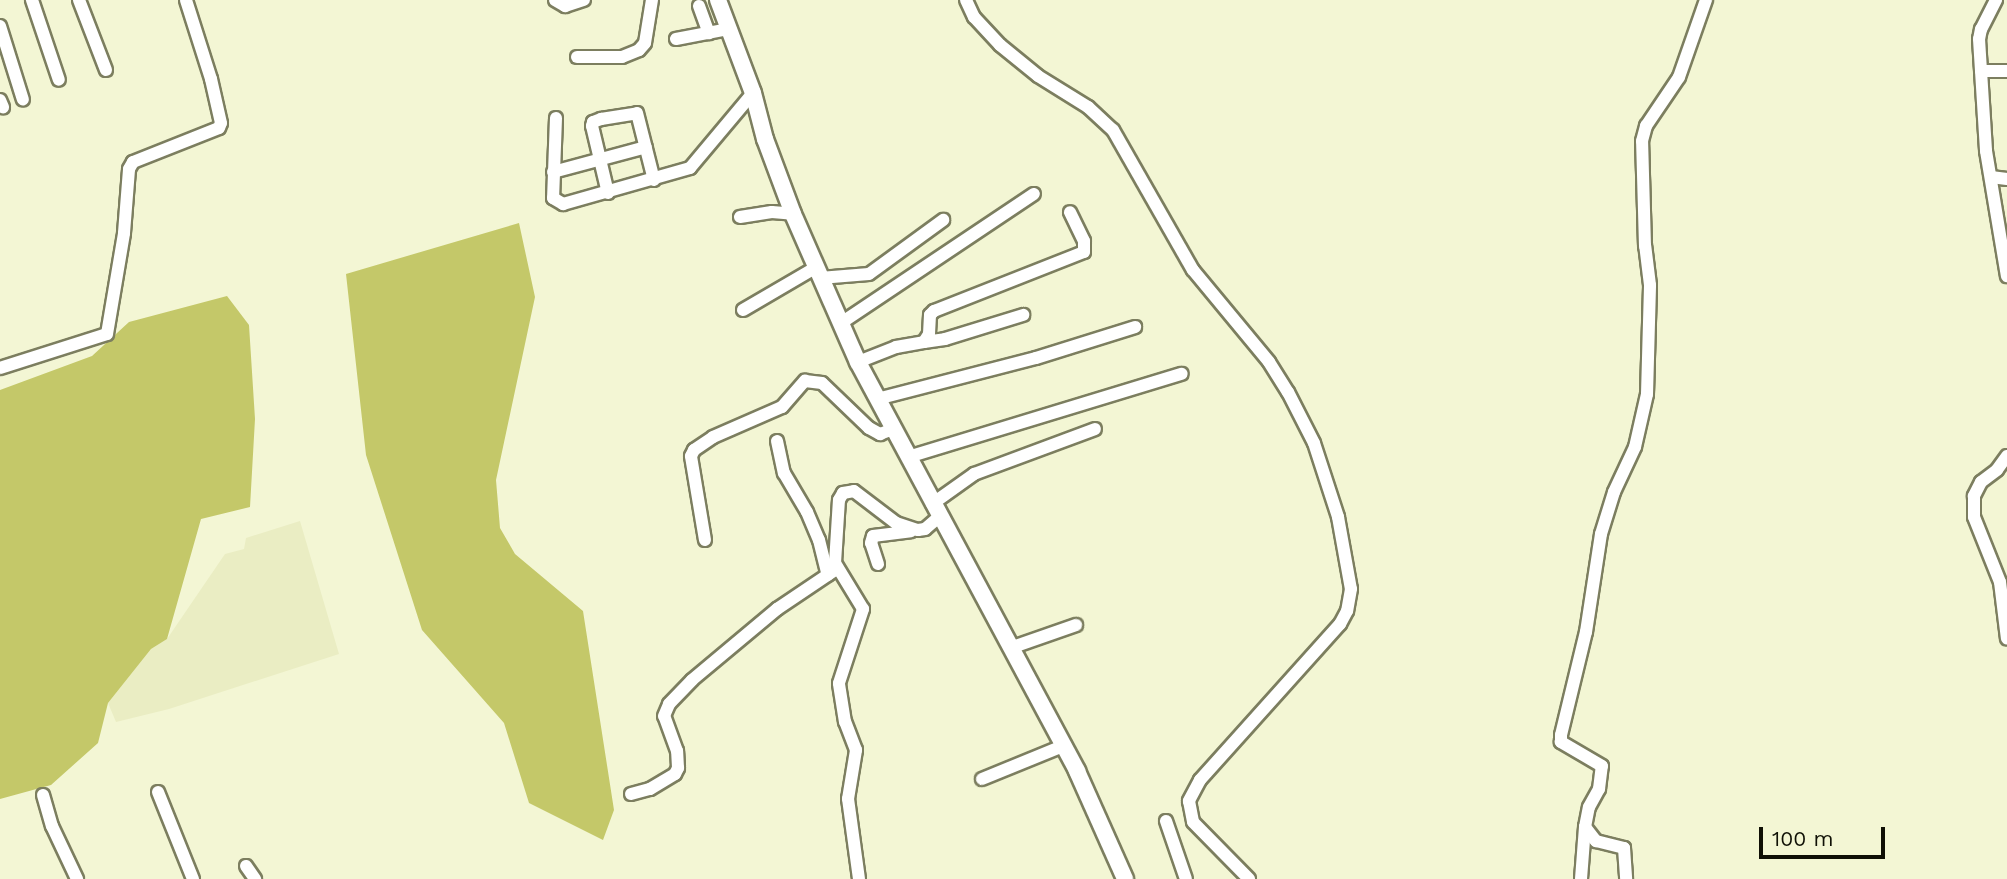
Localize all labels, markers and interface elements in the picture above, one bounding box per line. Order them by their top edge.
scale bar [1762,812,1888,856]
text: 100 m [1772,826,1834,851]

